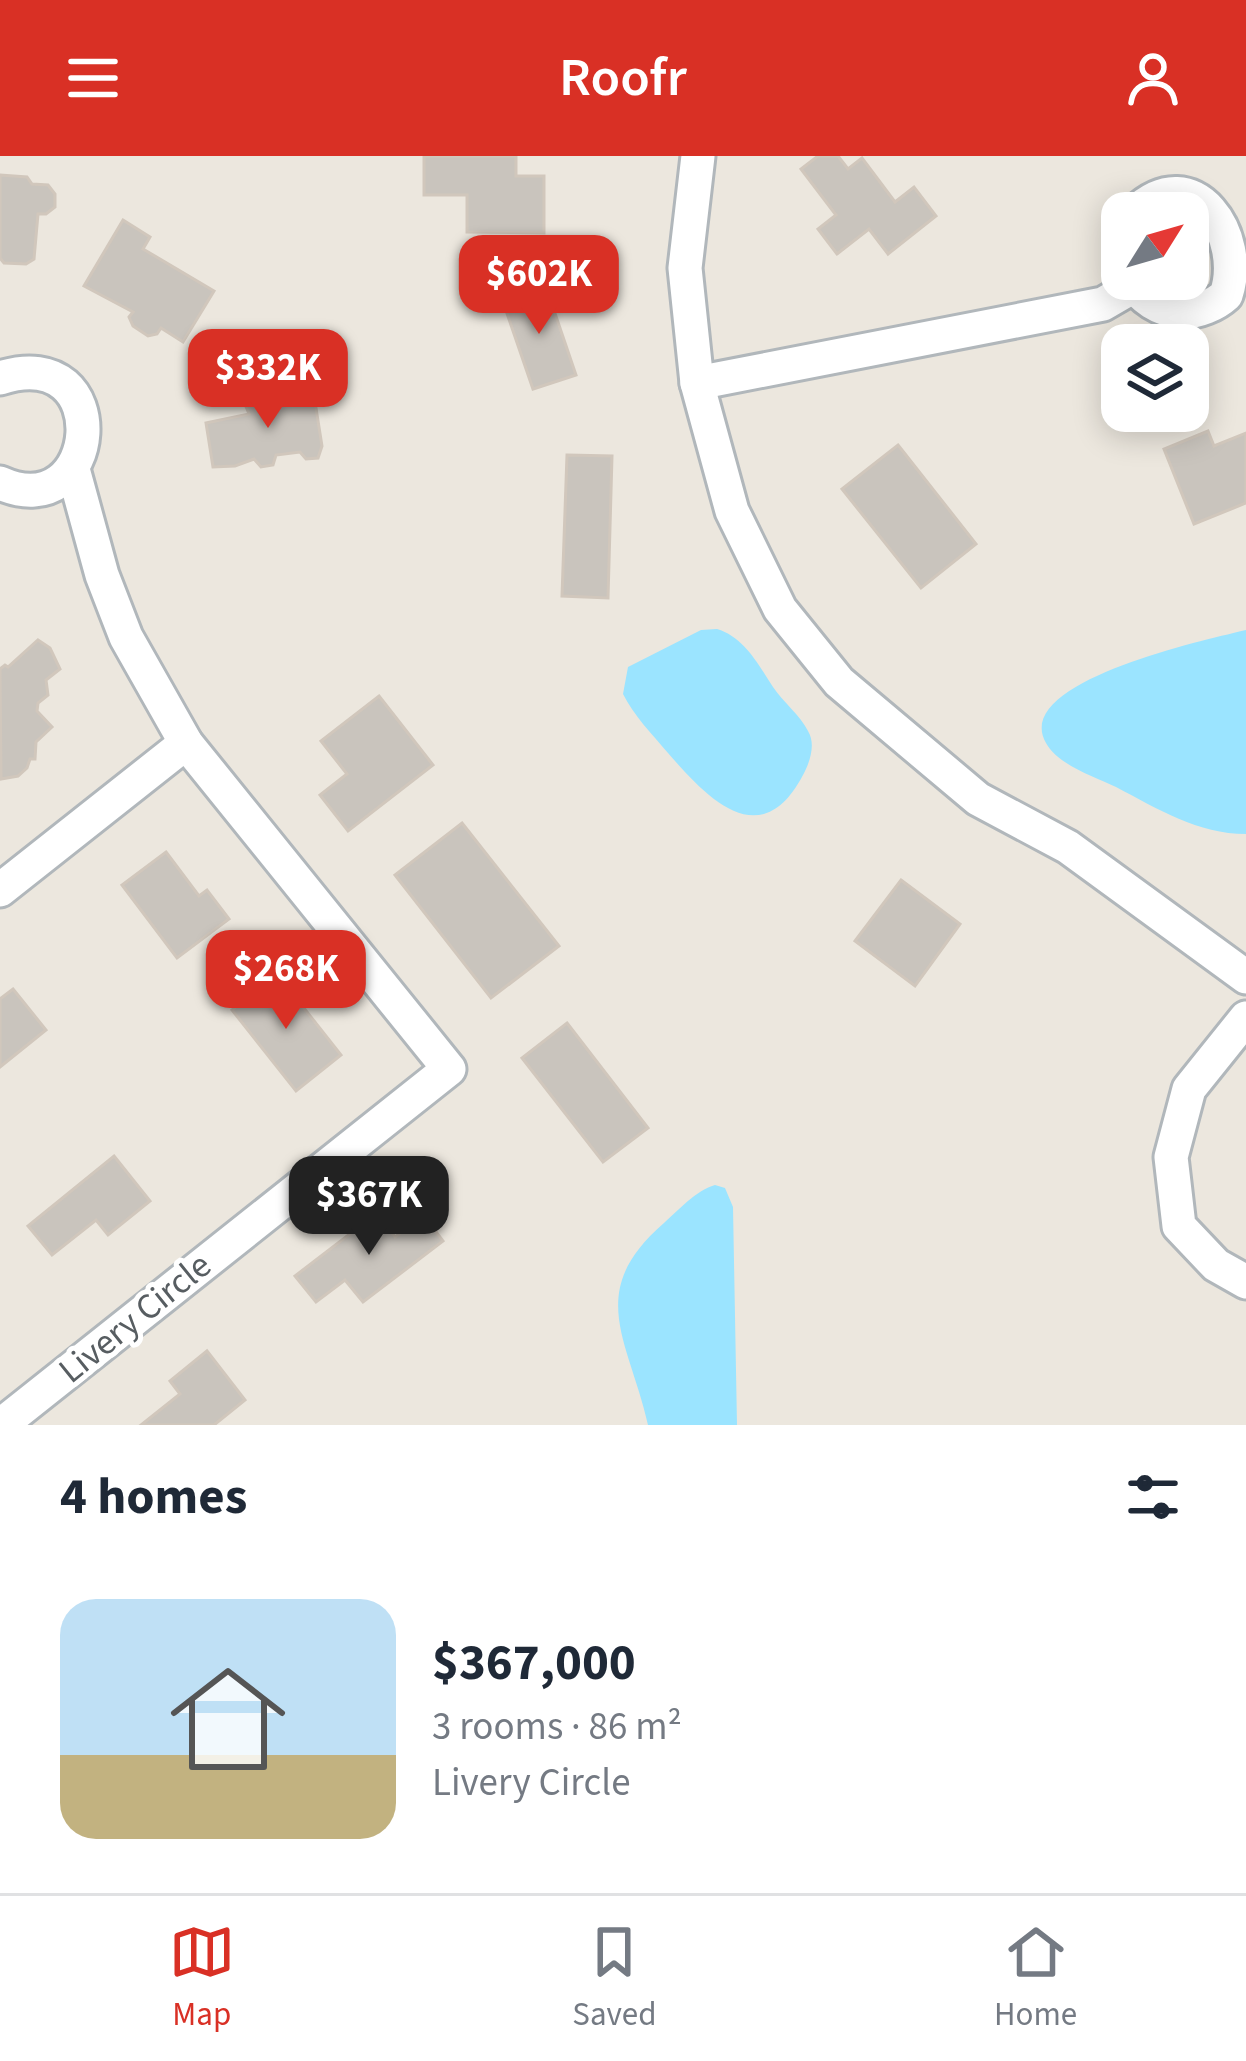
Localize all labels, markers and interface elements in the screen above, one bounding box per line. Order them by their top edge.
text: Roofr [559,40,687,117]
icon: menu [60,45,126,111]
icon: person [1120,45,1186,111]
north arrow [1101,192,1209,300]
map controls [1101,192,1209,432]
pin: $602K [455,235,623,337]
text: $602K [486,246,592,302]
button: layers [1101,324,1209,432]
pin: $332K [184,329,352,431]
text: $332K [215,340,321,396]
pin: $268K [202,930,370,1032]
text: $268K [233,941,339,997]
pin: $367K [285,1156,453,1258]
text: $367K [316,1167,422,1223]
street label: Livery Circle [48,1241,222,1395]
text: 4 homes [60,1461,247,1533]
icon: filters [1120,1464,1186,1530]
text: $367,000 [432,1627,636,1699]
icon: home [156,1647,300,1791]
text: 3 rooms · 86 m² [432,1699,682,1755]
text: Livery Circle [432,1755,631,1811]
tab: Map [169,1919,235,2038]
tab: Saved [572,1919,657,2038]
tab: Home [994,1919,1077,2038]

